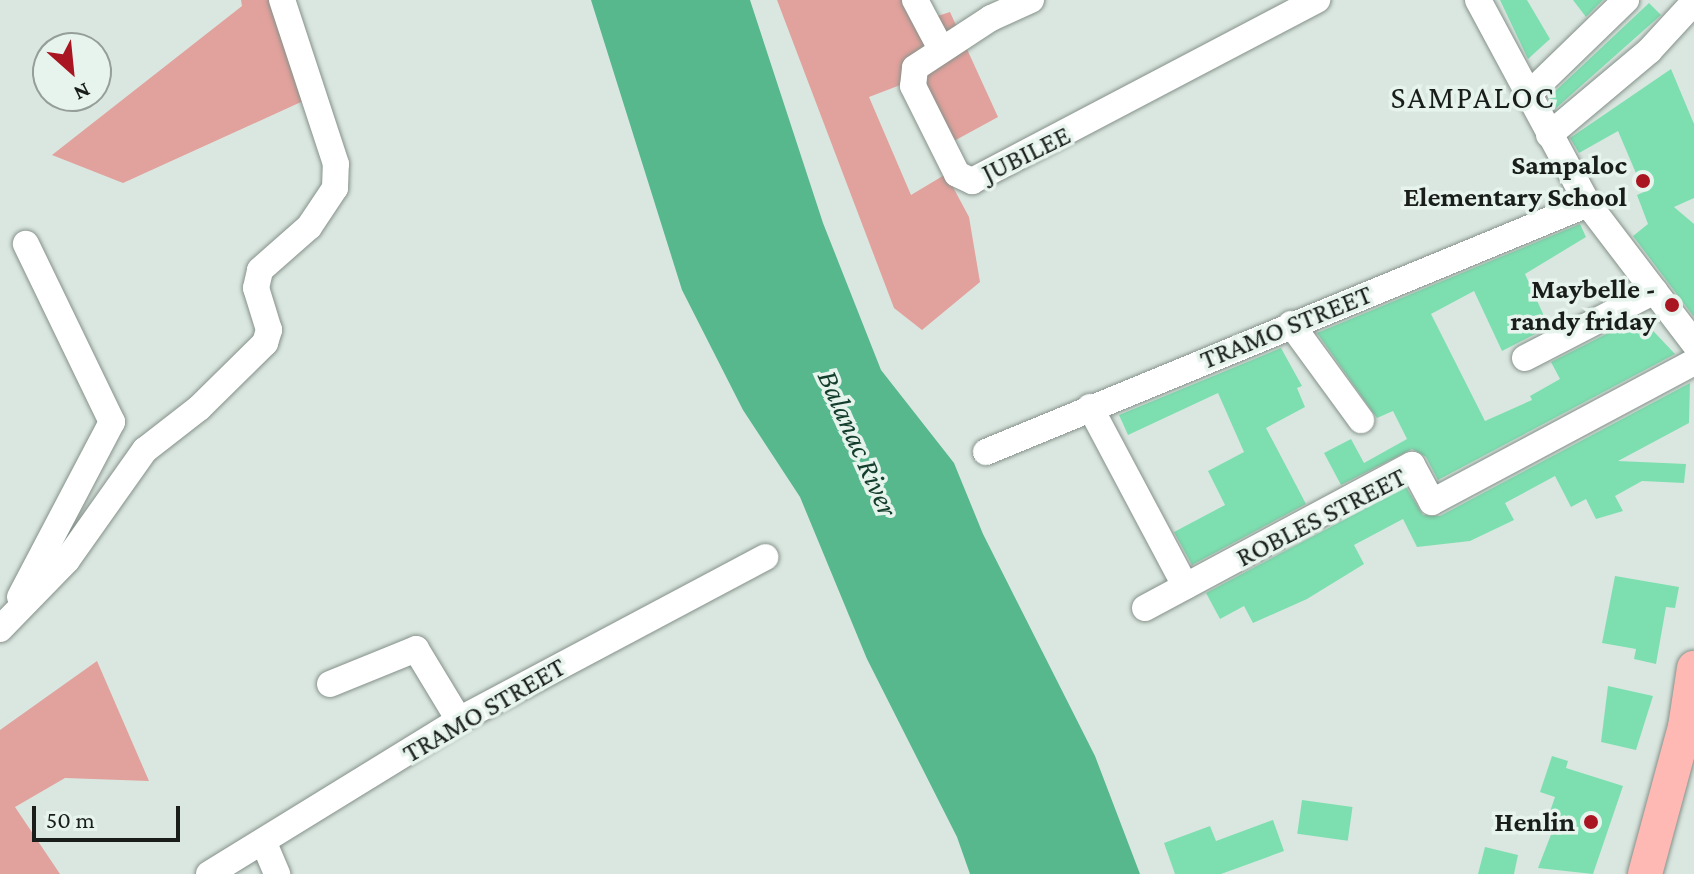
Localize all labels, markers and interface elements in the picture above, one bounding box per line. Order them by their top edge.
north arrow [32,32,112,112]
text: N [70,78,95,107]
district label: SAMPALOC [1390,78,1556,116]
street label: JUBILEE [976,118,1076,190]
place label: Sampaloc Elementary School [1403,148,1627,214]
marker: Sampaloc Elementary School [1634,172,1652,190]
place label: Maybelle - randy friday [1511,272,1656,338]
street label: TRAMO STREET [1195,277,1377,377]
marker: Maybelle - randy friday [1663,296,1681,314]
water label: Balanac River [810,364,906,522]
street label: ROBLES STREET [1230,460,1412,574]
street label: TRAMO STREET [397,650,571,770]
scale bar [36,790,184,840]
place label: Henlin [1494,805,1575,839]
text: 50 m [46,806,95,833]
marker: Henlin [1582,813,1600,831]

